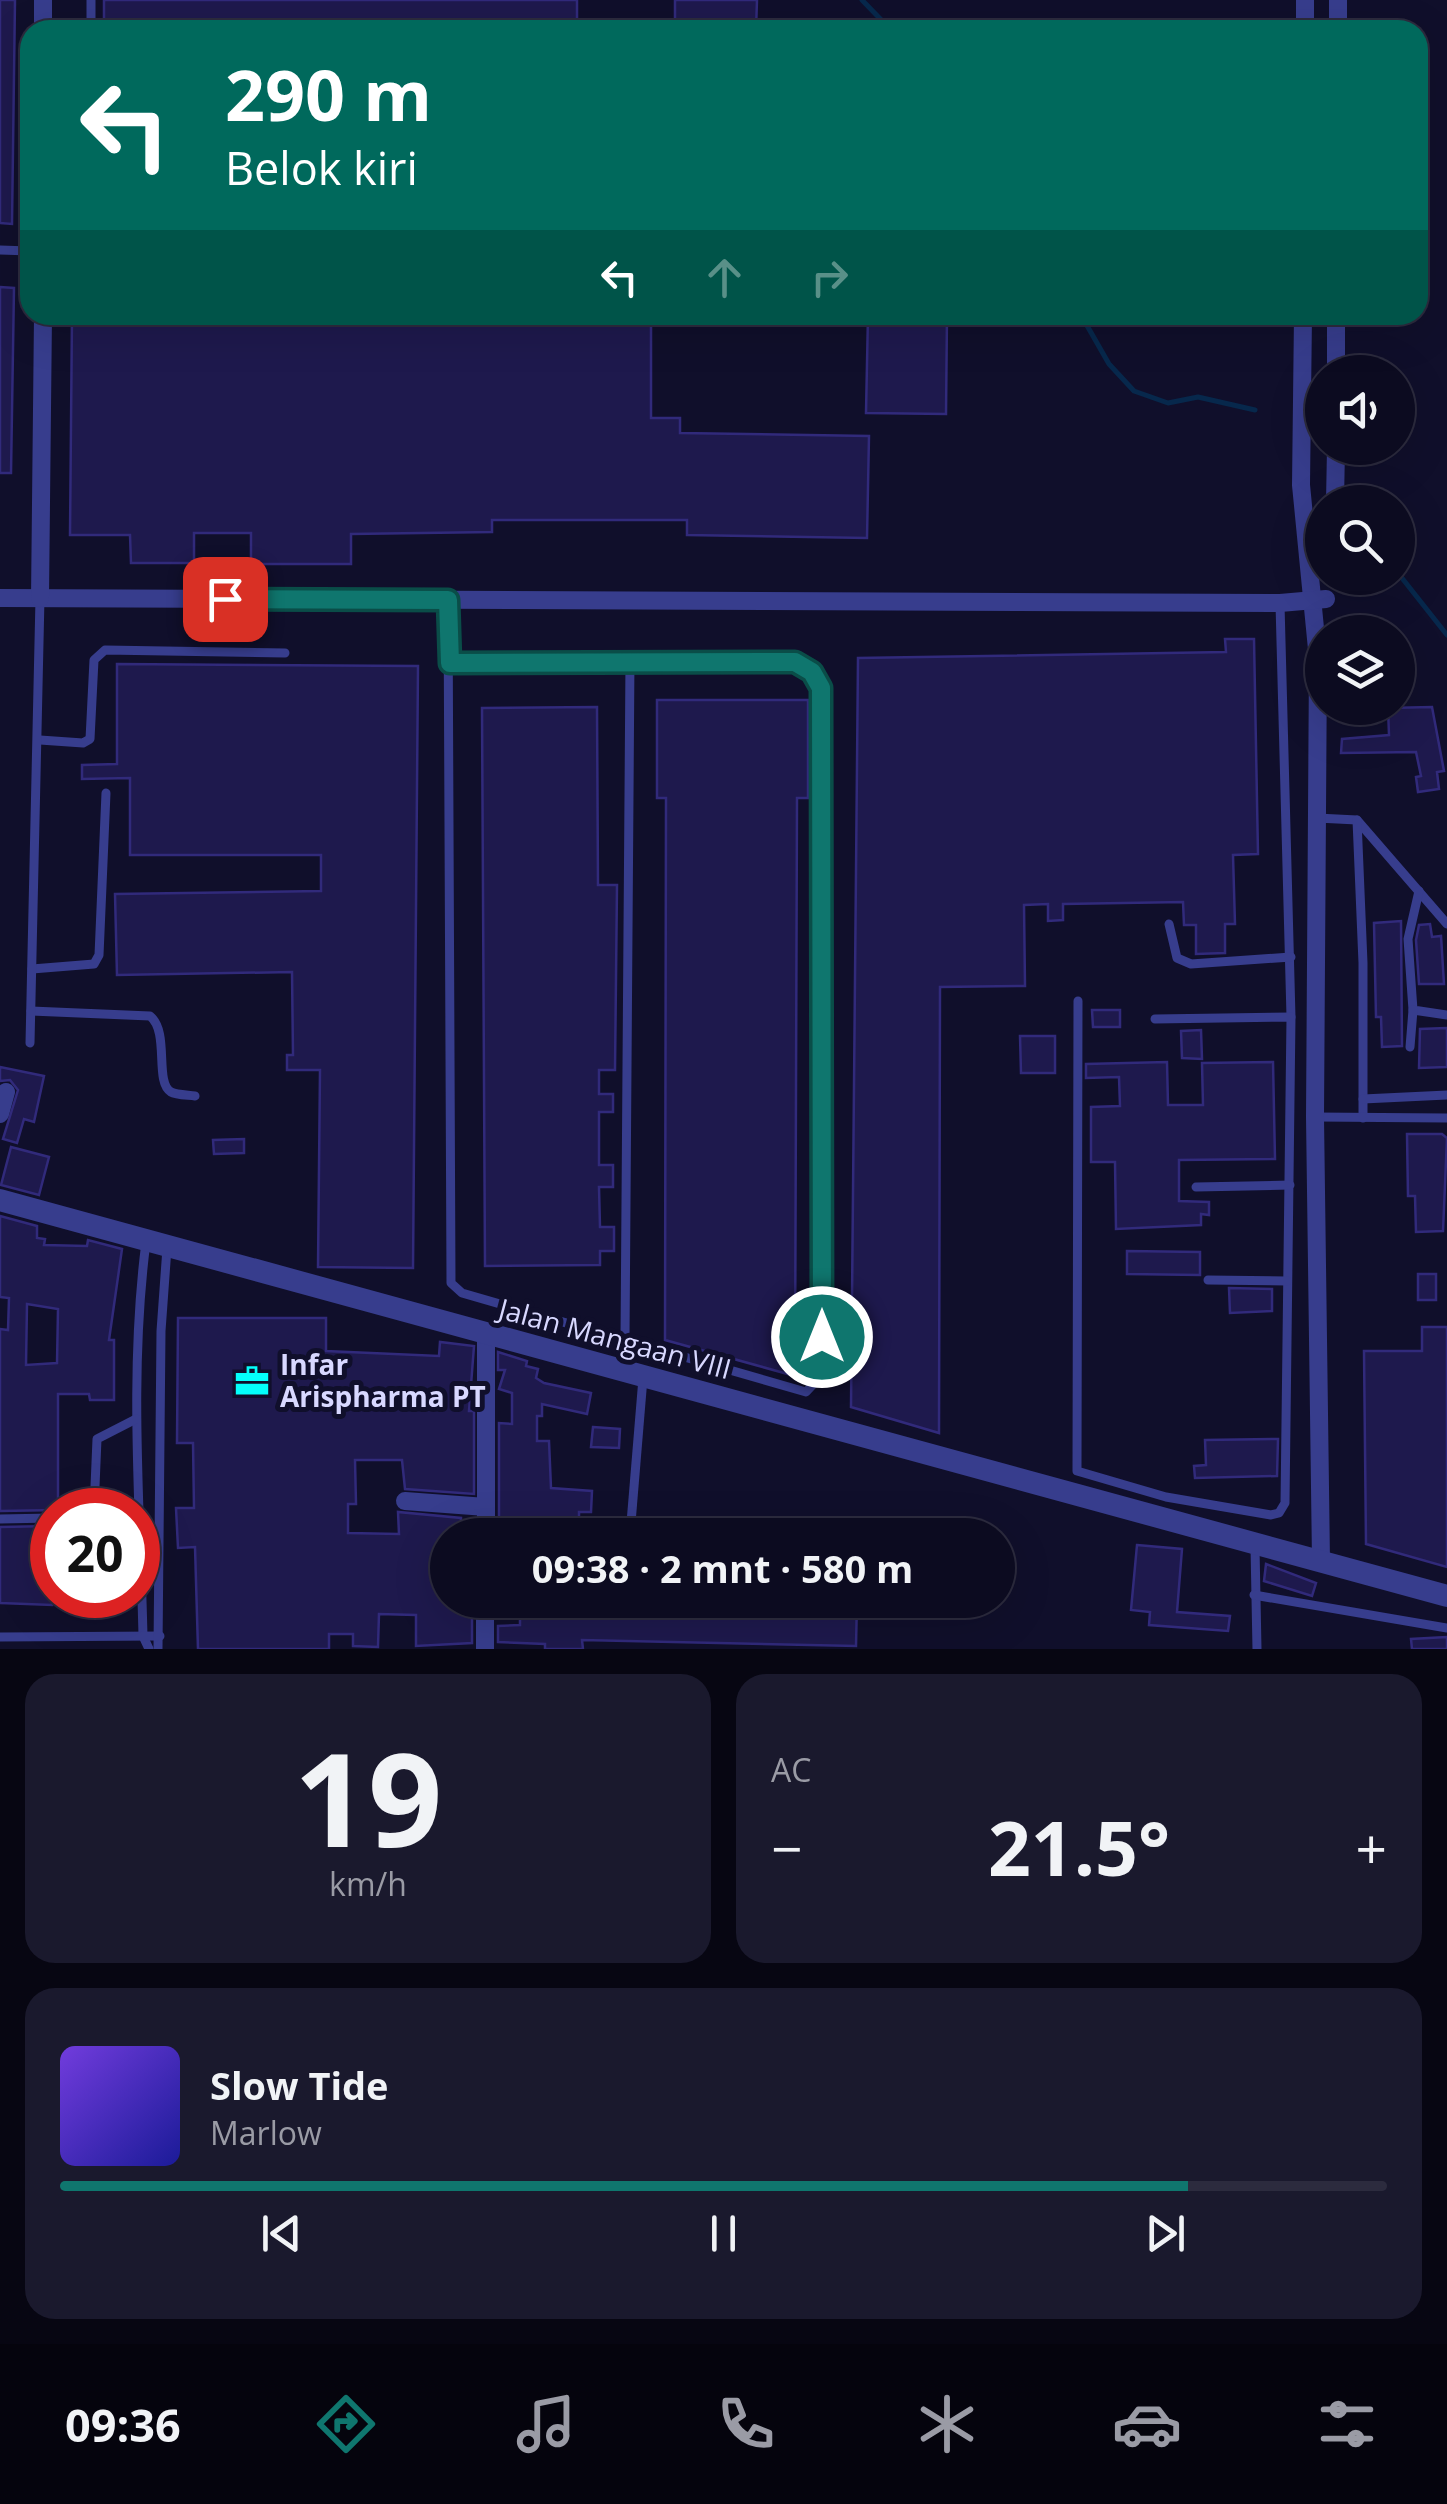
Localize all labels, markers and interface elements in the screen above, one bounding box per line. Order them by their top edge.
text: 290 m [225,46,432,142]
icon: left [60,60,190,190]
text: Belok kiri [225,137,418,198]
icon: left [592,250,647,305]
icon: ahead [697,250,752,305]
icon: right [802,250,857,305]
map controls [1305,355,1415,725]
button: sound [1305,355,1415,465]
button: search [1305,485,1415,595]
pin [183,557,268,642]
icon: arrive [198,572,253,627]
button: layers [1305,615,1415,725]
position arrow [770,1285,874,1389]
street label: Jalan Mangaan VIII [492,1288,736,1387]
place label: Infar Arispharma PT [280,1345,486,1415]
office icon: Infar Arispharma PT [233,1362,271,1400]
speed limit sign: 20 [30,1488,160,1618]
text: 09:38 · 2 mnt · 580 m [532,1542,913,1594]
text: 19 [294,1708,442,1885]
text: AC [771,1748,811,1791]
text: 21.5° [988,1796,1170,1898]
text: − [771,1810,802,1885]
text: + [1356,1810,1387,1885]
text: km/h [329,1862,407,1905]
text: Slow Tide [210,2059,389,2111]
text: Marlow [210,2111,322,2154]
icon: previous [254,2206,309,2261]
icon: pause [696,2206,751,2261]
icon: next [1138,2206,1193,2261]
icon: directions [311,2389,381,2459]
icon: music [511,2389,581,2459]
icon: phone [711,2389,781,2459]
icon: climate [912,2389,982,2459]
icon: car [1112,2389,1182,2459]
icon: filters [1312,2389,1382,2459]
text: 09:36 [65,2394,181,2455]

